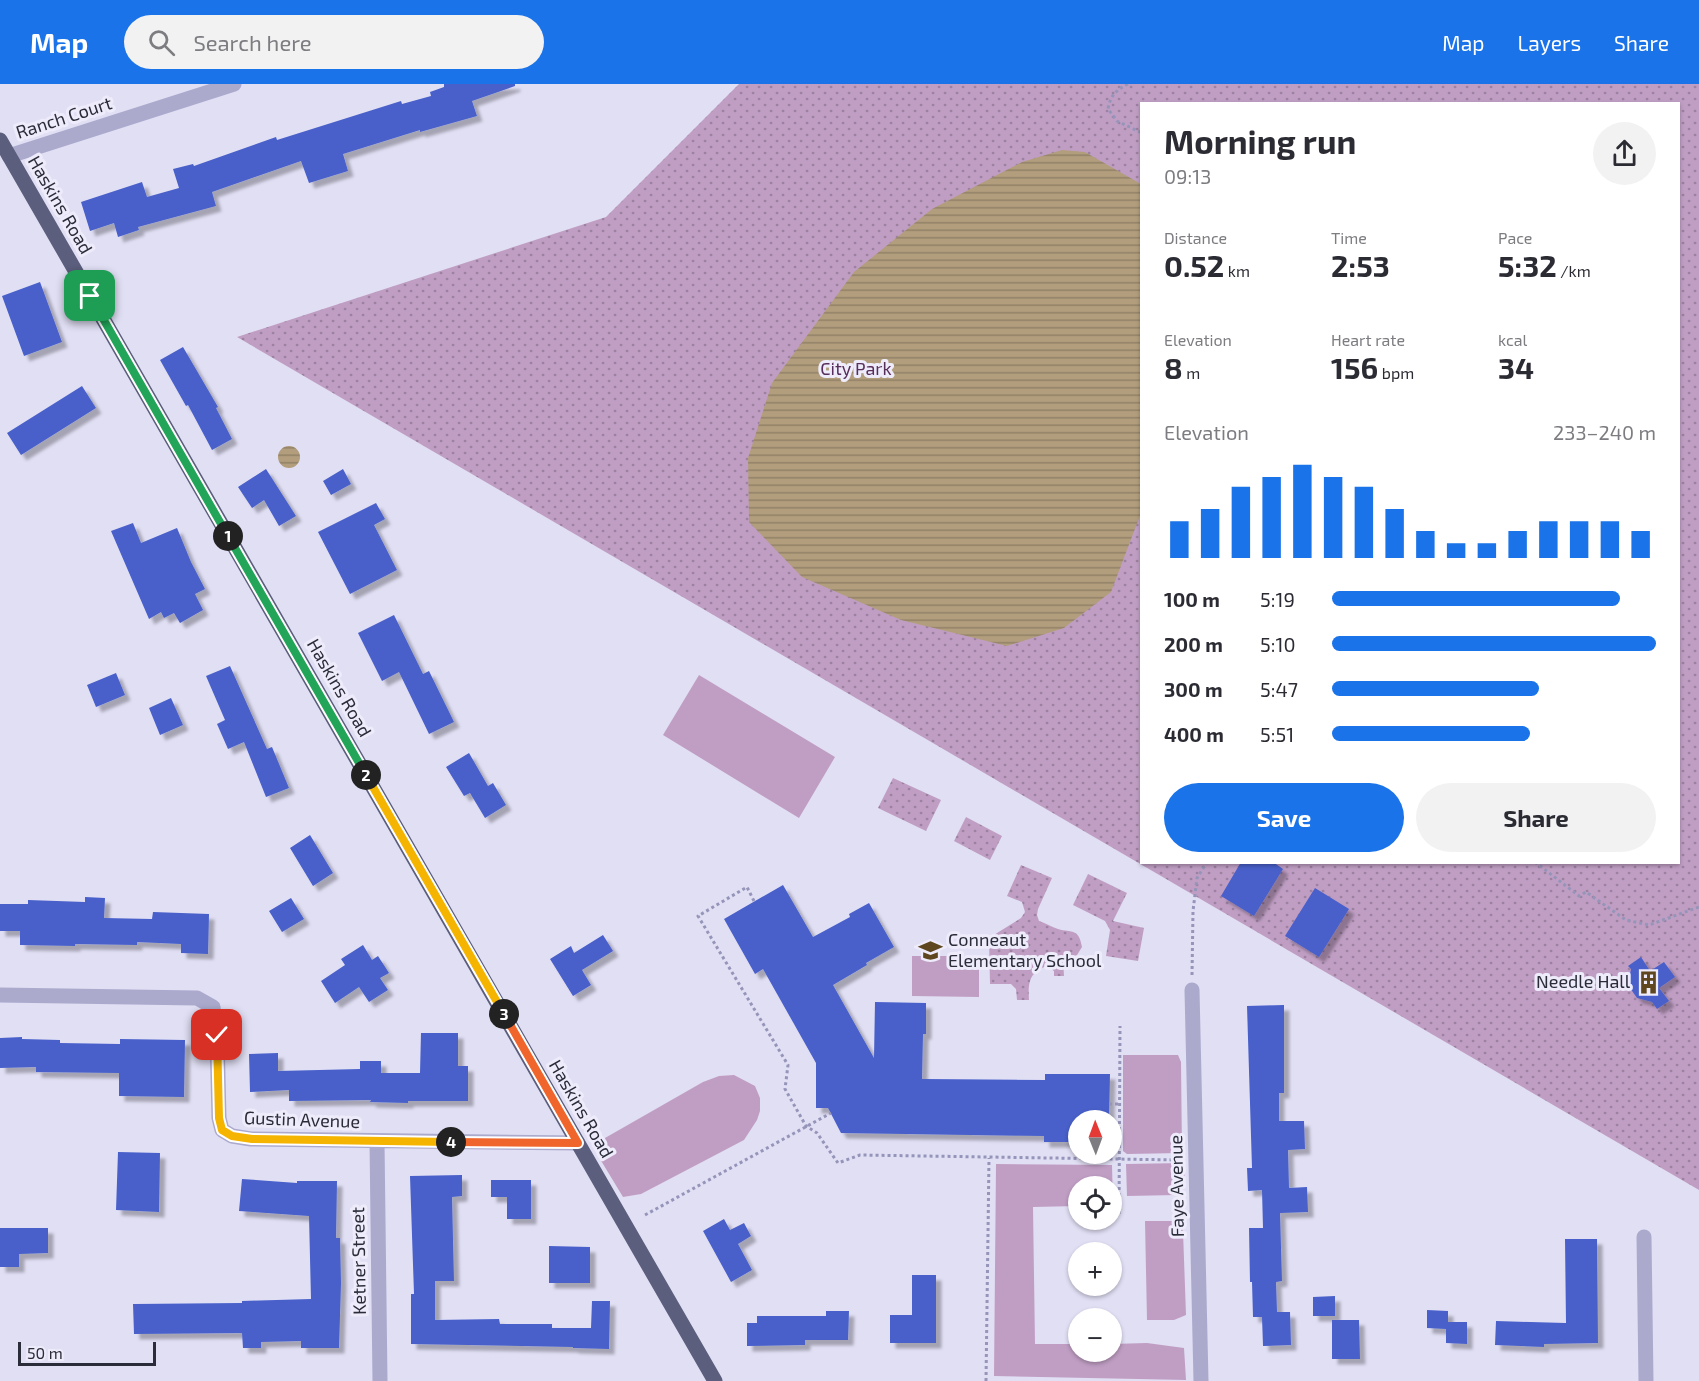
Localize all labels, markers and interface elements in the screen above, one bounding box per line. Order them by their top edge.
search box [124,15,544,69]
text: Map [30,25,88,59]
icon: search [145,26,178,59]
text: Search here [193,29,312,55]
text: Map [1442,30,1484,55]
text: Layers [1517,30,1581,55]
text: Share [1614,30,1669,55]
street label: Ranch Court [13,91,115,143]
text: Morning run [1164,121,1356,161]
button: share [1593,122,1656,185]
street label: Haskins Road [24,151,98,258]
text: 09:13 [1164,164,1211,188]
text: Distance [1164,228,1227,247]
text: Time [1331,228,1367,247]
text: Pace [1498,228,1532,247]
text: 0.52 [1164,247,1224,283]
text: 2:53 [1331,247,1390,283]
text: 5:32 [1498,247,1557,283]
text: km [1224,261,1250,280]
text: /km [1557,261,1591,280]
pin [64,270,115,321]
icon: arrive [73,279,106,312]
text: Elevation [1164,330,1232,349]
text: Heart rate [1331,330,1405,349]
text: kcal [1498,330,1527,349]
text: 8 [1164,349,1183,385]
text: 156 [1331,349,1378,385]
text: 34 [1498,349,1534,385]
park label: City Park [820,357,892,379]
text: m [1183,363,1200,382]
text: bpm [1378,363,1414,382]
text: Elevation [1164,420,1249,444]
text: 233–240 m [1553,420,1656,444]
pin: 1 [213,521,243,551]
text: 1 [225,526,231,545]
text: 100 m [1164,587,1220,611]
text: 5:19 [1260,587,1295,611]
text: 200 m [1164,632,1223,656]
text: 5:10 [1260,632,1295,656]
street label: Haskins Road [303,634,377,741]
text: 300 m [1164,677,1223,701]
text: 5:47 [1260,677,1298,701]
text: 400 m [1164,722,1224,746]
text: 5:51 [1260,722,1294,746]
pin: 2 [351,760,381,790]
text: 2 [361,765,371,784]
button: Save [1164,783,1404,852]
button: Share [1416,783,1656,852]
place label: Conneaut Elementary School [948,928,1102,971]
school or university icon: Conneaut Elementary School [917,937,943,963]
building icon: Needle Hall [1635,969,1661,995]
place label: Needle Hall [1536,970,1631,992]
pin: 3 [489,999,519,1029]
text: 3 [499,1004,509,1023]
pin [191,1009,242,1060]
icon: check [200,1018,233,1051]
street label: Haskins Road [545,1055,619,1162]
street label: Gustin Avenue [243,1106,361,1132]
north arrow [1068,1110,1122,1164]
map controls [1068,1110,1122,1362]
pin: 4 [436,1127,466,1157]
text: 4 [446,1132,456,1151]
street label: Faye Avenue [1164,1135,1188,1237]
button: locate [1068,1176,1122,1230]
street label: Ketner Street [346,1207,370,1315]
button: + [1068,1242,1122,1296]
button: − [1068,1308,1122,1362]
scale bar [18,1339,156,1366]
text: 50 m [27,1343,63,1362]

